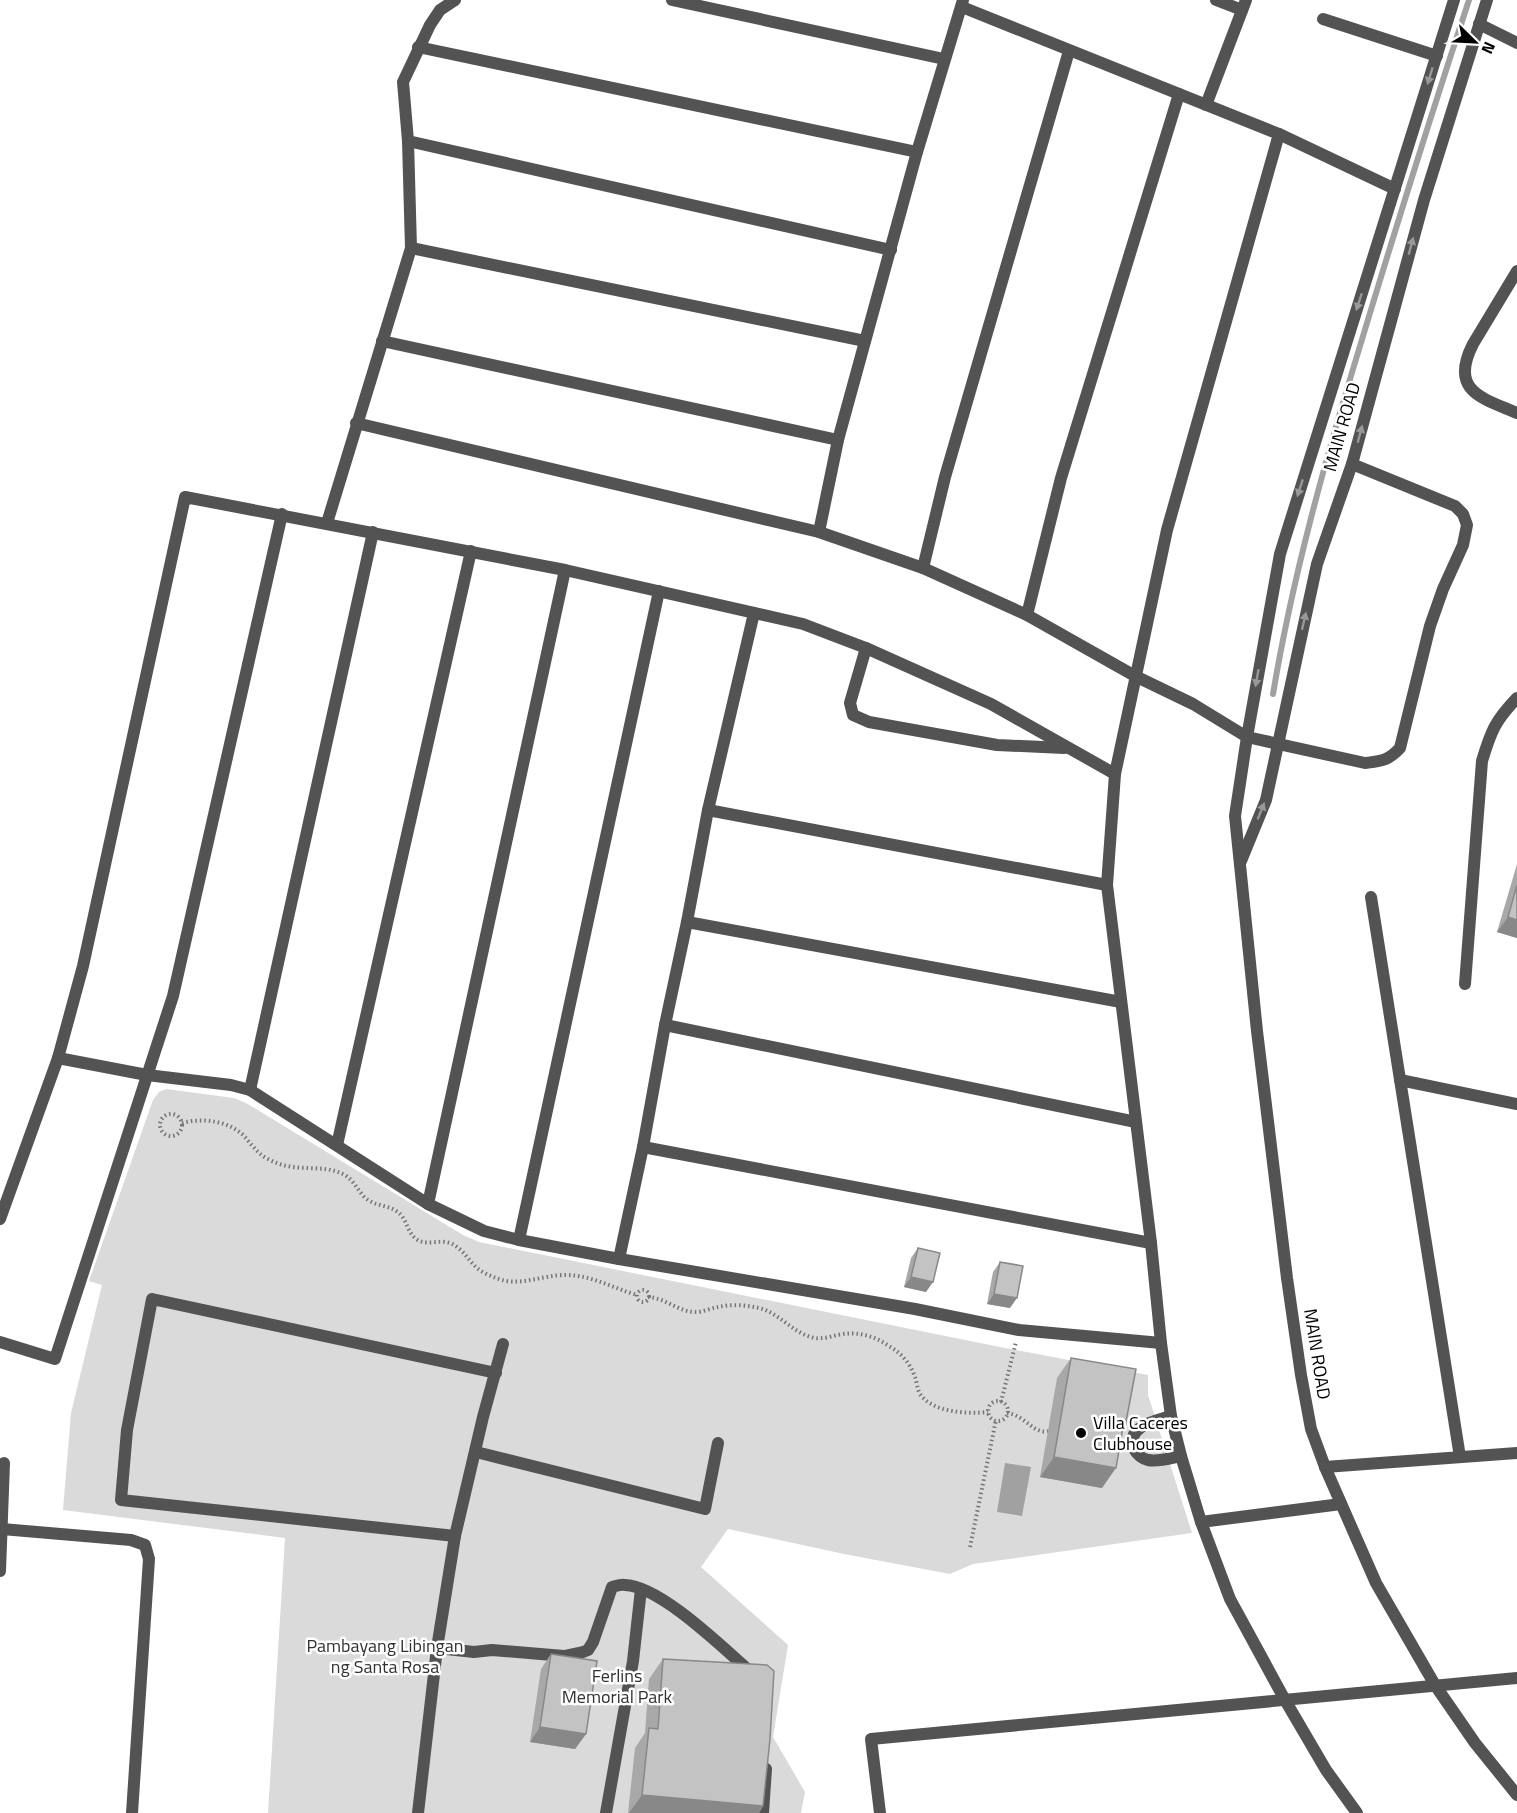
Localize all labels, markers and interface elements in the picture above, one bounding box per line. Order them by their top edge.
north arrow [1445,12,1505,72]
text: N [1475,38,1502,58]
one-way arrow [1425,67,1435,85]
one-way arrow [1407,237,1416,255]
one-way arrow [1354,293,1363,311]
street label: MAIN ROAD [1316,379,1367,475]
one-way arrow [1355,425,1365,443]
one-way arrow [1295,479,1305,497]
one-way arrow [1300,611,1309,630]
one-way arrow [1253,668,1262,687]
one-way arrow [1257,802,1266,820]
street label: MAIN ROAD [1297,1307,1338,1401]
place label: Villa Caceres Clubhouse [1093,1409,1188,1457]
marker: Villa Caceres Clubhouse [1074,1426,1088,1440]
park label: Pambayang Libingan ng Santa Rosa [306,1632,464,1680]
park label: Ferlins Memorial Park [562,1662,673,1710]

